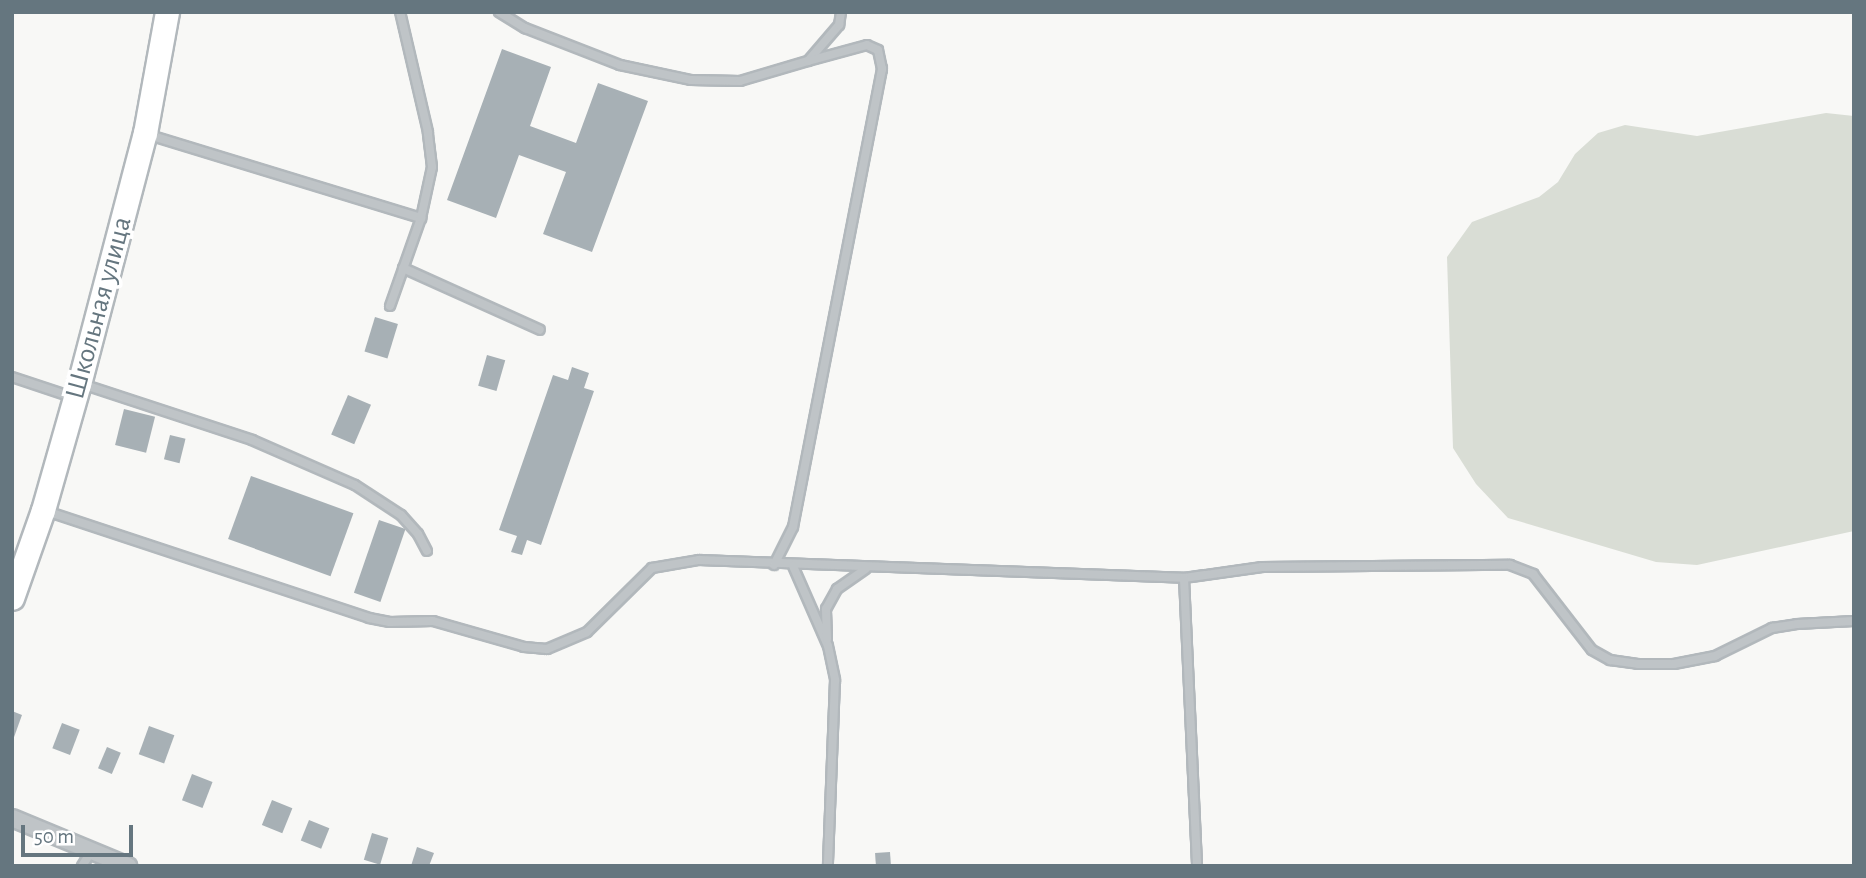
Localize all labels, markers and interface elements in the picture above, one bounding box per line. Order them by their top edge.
street label: Школьная улица [58,213,140,403]
scale bar [24,812,136,856]
text: 50 m [34,826,74,847]

